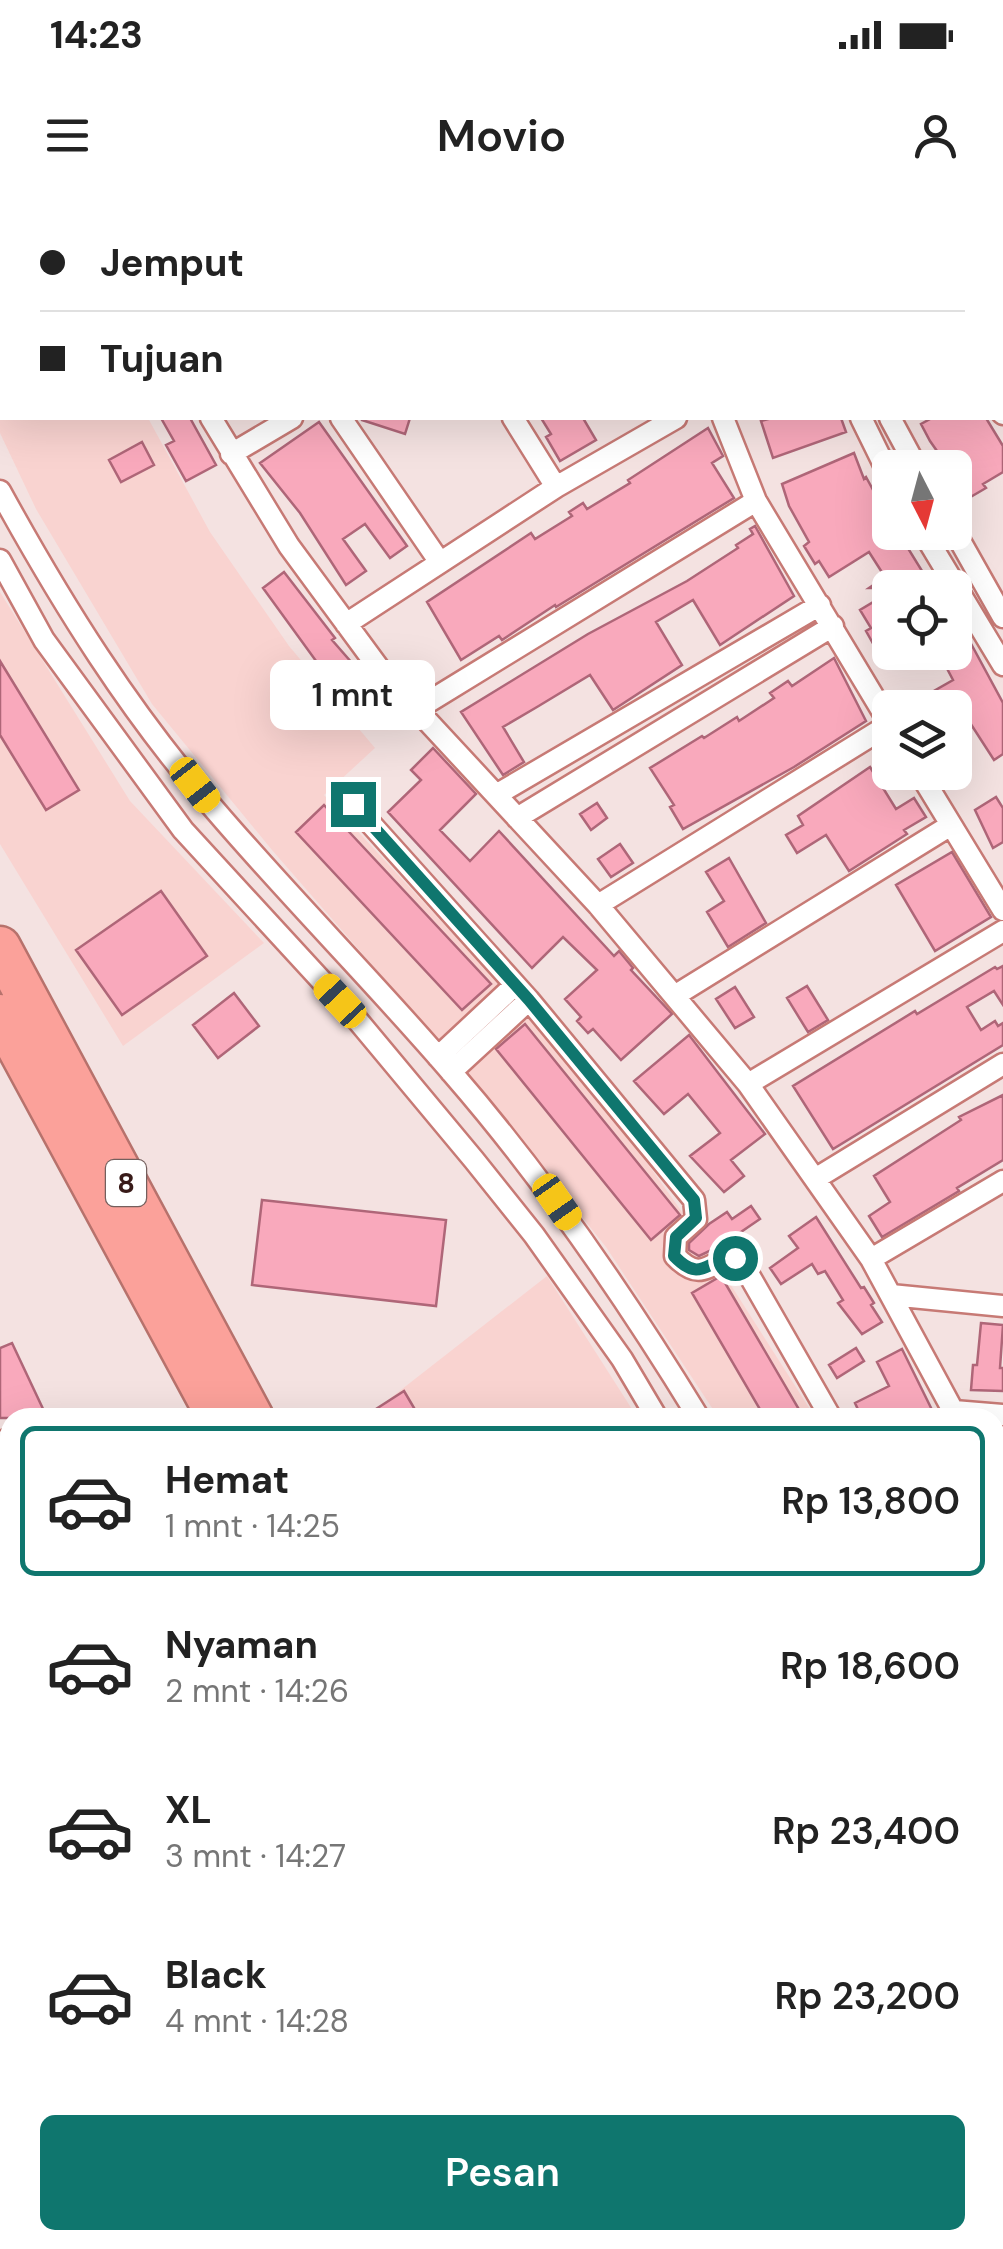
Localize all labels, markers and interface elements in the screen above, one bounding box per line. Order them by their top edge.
text: 14:23 [50,10,143,60]
text: Movio [437,106,566,165]
icon: menu [40,108,95,163]
icon: person [908,108,963,163]
text: Jemput [100,238,244,288]
text: Tujuan [100,334,224,384]
north arrow [872,450,972,550]
map controls [872,450,972,790]
button: locate [872,570,972,670]
callout: 1 mnt [270,659,436,729]
text: 1 mnt [312,674,393,716]
button: layers [872,690,972,790]
car [165,752,225,818]
route end [331,782,376,827]
car [309,969,371,1033]
road number: 8 [106,1160,146,1206]
car [528,1169,586,1235]
route start [713,1236,758,1281]
text: Hemat [165,1455,289,1505]
icon: car [45,1456,135,1546]
text: Rp 13,800 [781,1476,960,1526]
text: 1 mnt · 14:25 [165,1505,340,1547]
text: Nyaman [165,1620,318,1670]
icon: car [45,1621,135,1711]
text: Rp 18,600 [780,1641,960,1691]
text: 2 mnt · 14:26 [165,1670,349,1712]
text: XL [165,1785,212,1835]
icon: car [45,1786,135,1876]
text: Rp 23,400 [772,1806,960,1856]
text: 3 mnt · 14:27 [165,1835,346,1877]
text: Black [165,1950,267,2000]
icon: car [45,1951,135,2041]
text: Rp 23,200 [775,1971,960,2021]
text: 4 mnt · 14:28 [165,2000,349,2042]
button: Pesan [40,2115,965,2230]

